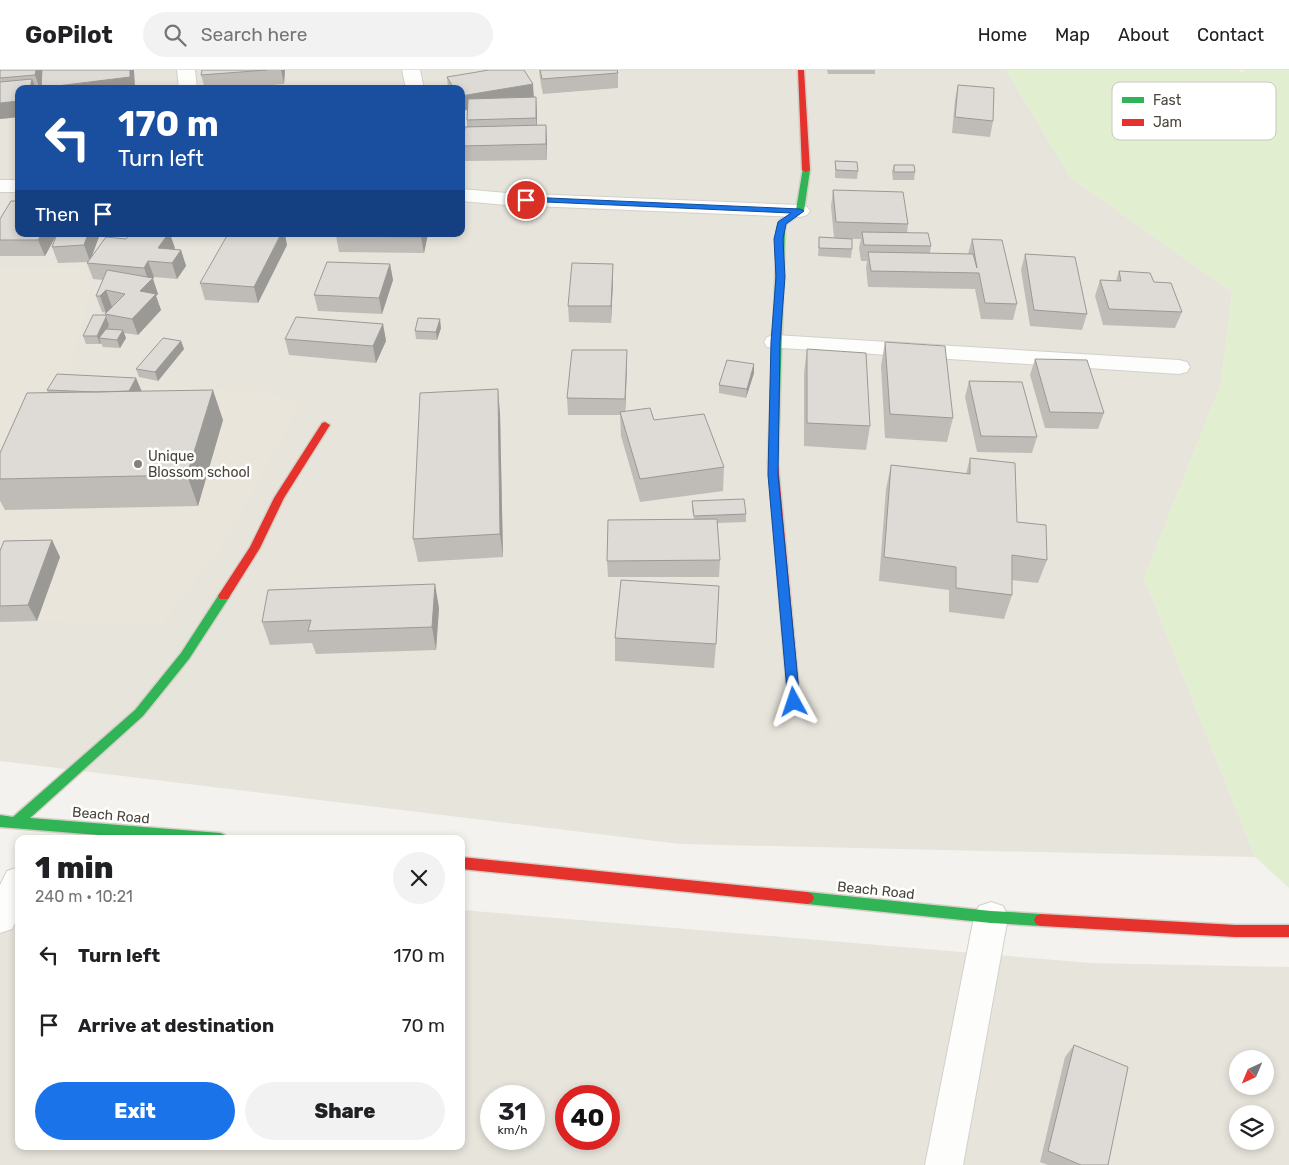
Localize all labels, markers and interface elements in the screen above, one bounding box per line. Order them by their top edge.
search box [143,12,493,57]
text: GoPilot [25,21,113,49]
icon: search [161,21,189,49]
text: Search here [201,23,307,46]
text: Home [978,24,1027,46]
text: Map [1055,24,1090,46]
text: About [1118,24,1169,46]
text: Contact [1197,24,1264,46]
legend [1112,82,1276,140]
text: Fast [1153,92,1182,109]
text: 170 m [118,103,219,145]
icon: left [35,105,100,170]
text: Jam [1153,114,1182,131]
text: Turn left [118,145,204,172]
pin [505,179,547,221]
icon: arrive [512,186,540,214]
icon: arrive [89,200,117,228]
text: Then [35,203,79,226]
place label: Unique Blossom school [148,448,250,481]
marker: Unique Blossom school [132,458,144,470]
position arrow [767,675,819,727]
street label: Beach Road [71,804,150,827]
text: 1 min [35,850,113,886]
button: close [393,852,445,904]
street label: Beach Road [836,878,916,903]
text: 240 m · 10:21 [35,887,133,906]
icon: left [35,941,63,969]
text: Turn left [78,944,160,967]
text: 170 m [394,944,445,967]
icon: arrive [35,1011,63,1039]
text: Arrive at destination [78,1014,274,1037]
text: 70 m [402,1014,445,1037]
north arrow [1229,1050,1274,1095]
map controls [1229,1050,1274,1150]
button: Exit [35,1082,235,1140]
button: Share [245,1082,445,1140]
speed limit sign: 40 [555,1085,620,1150]
text: 31 [498,1097,527,1126]
button: layers [1229,1105,1274,1150]
text: km/h [498,1123,527,1137]

